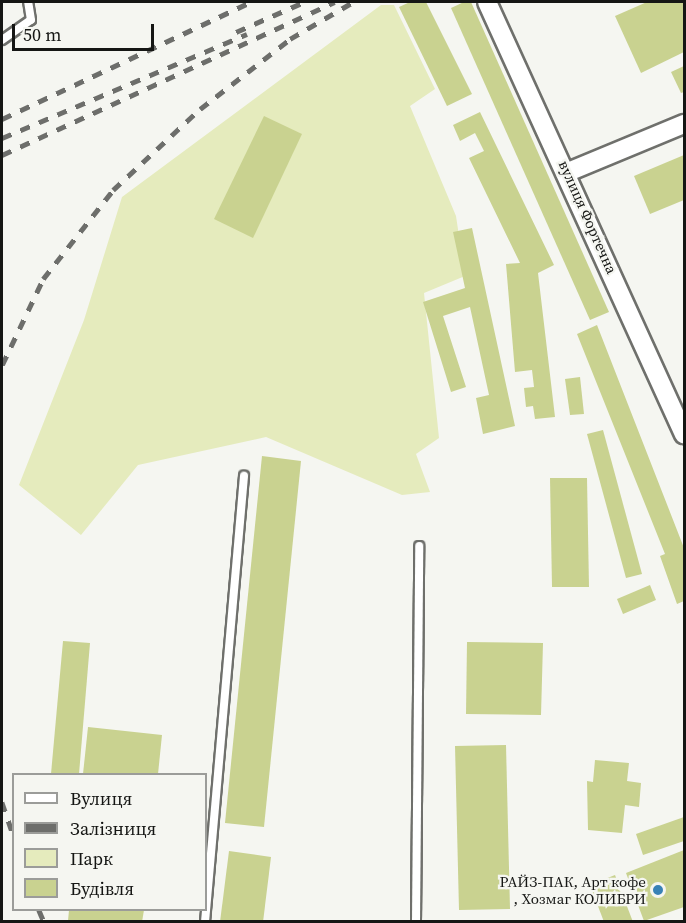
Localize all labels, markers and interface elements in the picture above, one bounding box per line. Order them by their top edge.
scale bar [15,12,158,50]
text: 50 m [23,22,61,47]
street label: вулиця Фортечна [555,157,621,277]
legend [12,773,207,911]
text: Вулиця [70,786,132,811]
text: Залізниця [70,816,156,841]
text: Парк [70,846,113,871]
place label: РАЙЗ-ПАК, Арт кофе , Хозмаг КОЛИБРИ [500,872,646,907]
text: Будівля [70,876,134,901]
marker: РАЙЗ-ПАК, Арт кофе , Хозмаг КОЛИБРИ [651,883,665,897]

